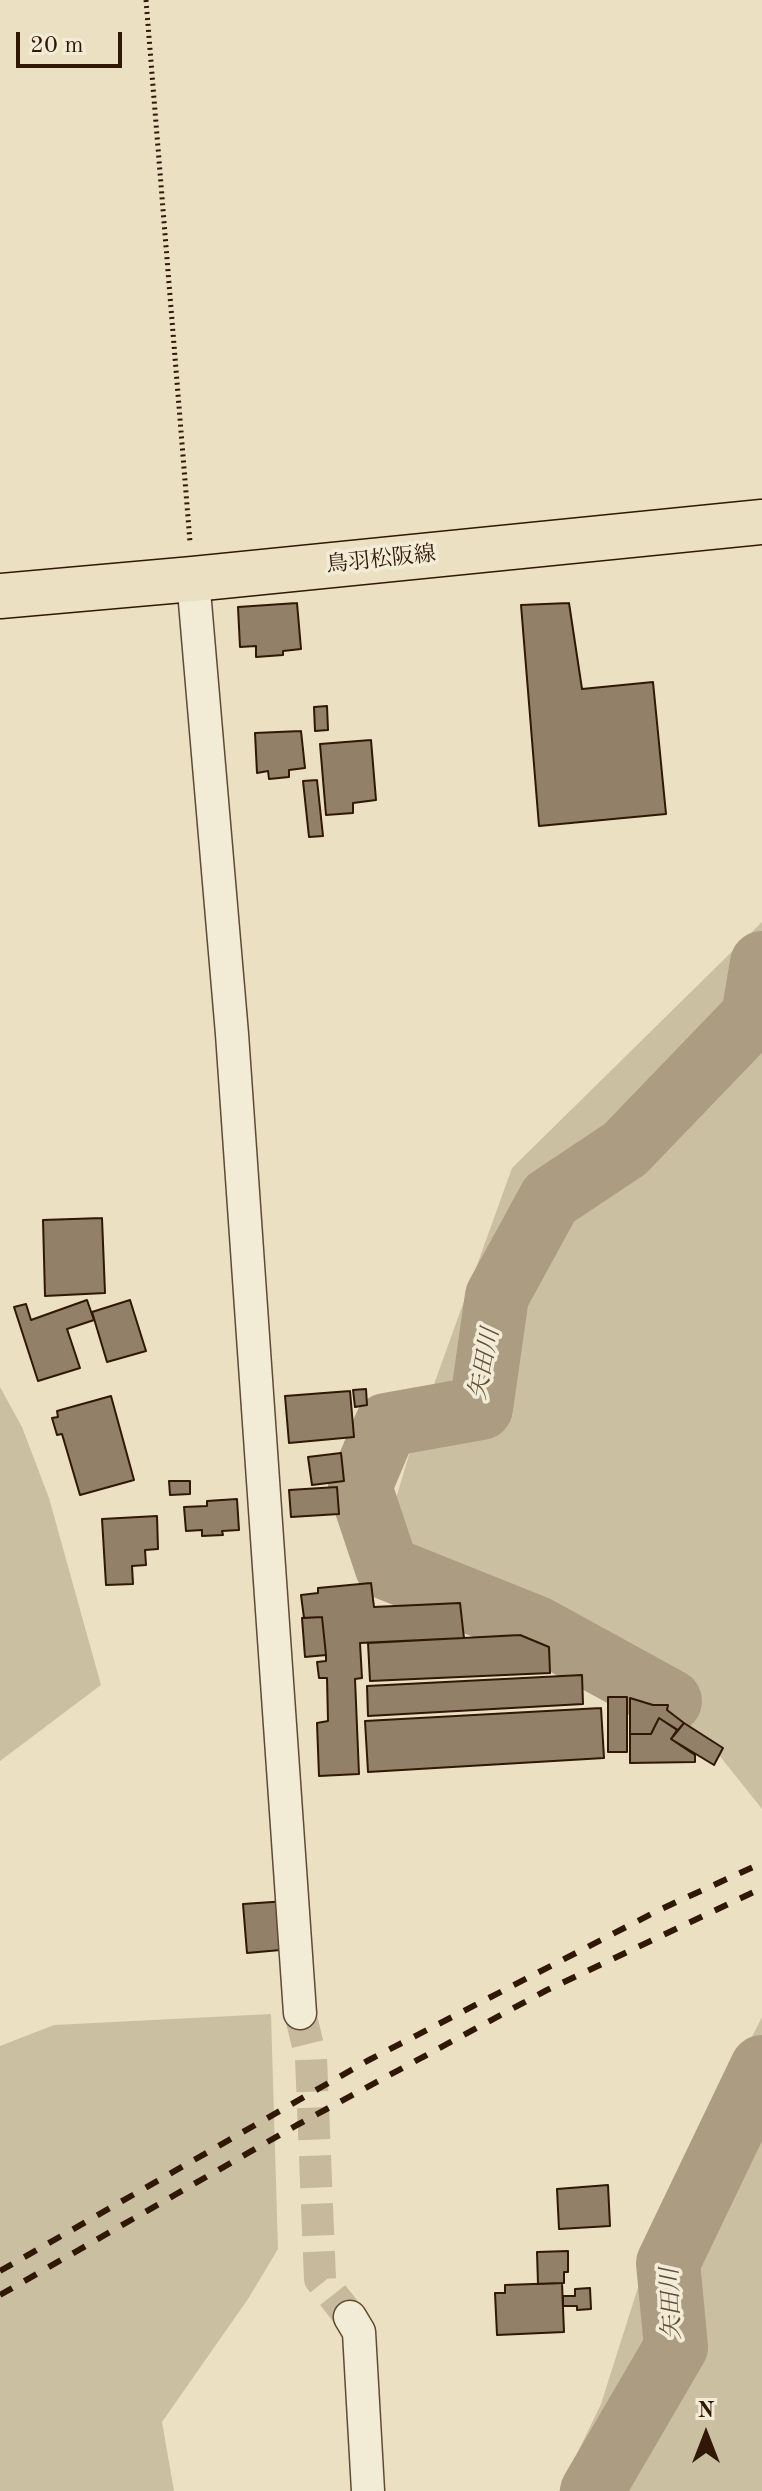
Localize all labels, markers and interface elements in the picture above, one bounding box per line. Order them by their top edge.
scale bar [20,16,126,66]
text: 20 m [30,34,84,58]
street label: 鳥羽松阪線 [325,541,437,579]
water label: 矢田川 [464,1326,506,1402]
water label: 矢田川 [656,2268,688,2340]
north arrow [666,2395,746,2475]
text: N [698,2400,714,2422]

